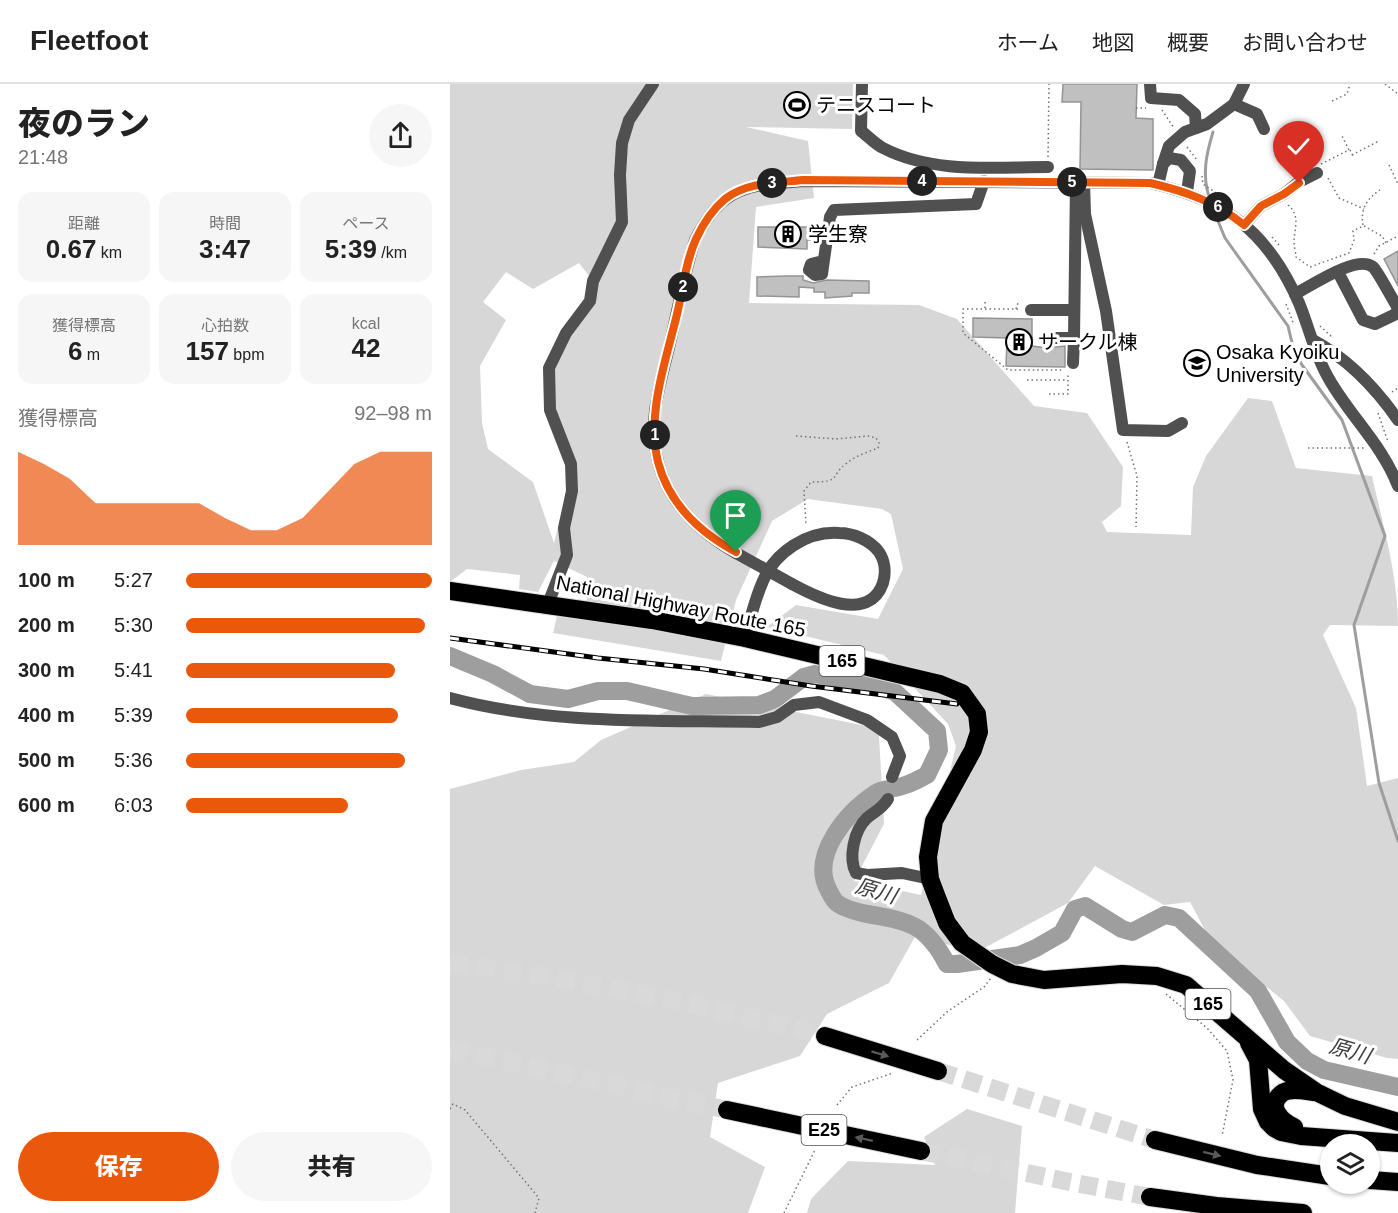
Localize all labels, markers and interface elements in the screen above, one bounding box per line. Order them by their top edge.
text: Fleetfoot [30,25,148,56]
text: ホーム [997,31,1059,54]
text: 地図 [1092,31,1134,54]
text: 概要 [1167,31,1209,54]
text: お問い合わせ [1242,31,1368,54]
sports icon: テニスコート [782,90,812,120]
place label: テニスコート [816,94,936,116]
button: share [369,104,432,167]
text: 夜のラン [18,105,150,142]
pin [1273,121,1324,183]
icon: check [1282,130,1315,163]
text: 21:48 [18,146,68,168]
pin: 4 [907,166,937,196]
pin: 5 [1057,167,1087,197]
pin: 3 [757,168,787,198]
text: 4 [918,172,926,189]
text: 5 [1068,173,1076,190]
text: 3 [768,174,776,191]
pin: 6 [1203,192,1233,222]
text: 6 [1214,198,1222,215]
text: 距離 [68,215,100,232]
text: 時間 [209,215,241,232]
text: ペース [342,215,390,232]
building icon: 学生寮 [773,219,803,249]
place label: 学生寮 [808,223,868,245]
text: 0.67 [46,234,96,264]
text: 3:47 [199,234,251,264]
text: 5:39 [325,234,377,264]
text: km [96,244,122,261]
text: /km [377,244,407,261]
pin: 2 [668,272,698,302]
text: 2 [679,278,687,295]
text: kcal [352,315,380,332]
text: 獲得標高 [52,317,116,334]
text: 心拍数 [201,317,249,334]
building icon: サークル棟 [1004,327,1034,357]
place label: サークル棟 [1038,331,1137,353]
text: 42 [352,333,380,363]
text: 6 [68,336,82,366]
text: 157 [186,336,229,366]
place label: Osaka Kyoiku University [1216,341,1339,386]
text: m [82,346,100,363]
text: bpm [229,346,264,363]
school or university icon: Osaka Kyoiku University [1182,348,1212,378]
text: 92–98 m [354,402,432,424]
text: 獲得標高 [18,407,98,429]
pin: 1 [640,420,670,450]
text: 1 [651,426,659,443]
pin [710,490,761,552]
icon: arrive [719,499,752,532]
text: 100 m [18,569,75,591]
text: 5:27 [114,569,153,591]
street label: National Highway Route 165 [554,571,808,641]
text: 200 m [18,614,75,636]
text: 5:30 [114,614,153,636]
road number: 165 [820,646,864,676]
text: 300 m [18,659,75,681]
text: 5:41 [114,659,153,681]
text: 400 m [18,704,75,726]
text: 5:39 [114,704,153,726]
text: 500 m [18,749,75,771]
text: 5:36 [114,749,153,771]
text: 600 m [18,794,75,816]
text: 6:03 [114,794,153,816]
water label: 原川 [853,874,901,908]
road number: 165 [1186,989,1230,1019]
water label: 原川 [1327,1034,1375,1068]
one-way arrow [871,1049,889,1059]
road number: E25 [802,1115,847,1145]
button: 保存 [18,1132,219,1201]
button: 共有 [231,1132,432,1201]
one-way arrow [854,1134,873,1143]
map controls [1320,1134,1380,1194]
button: layers [1320,1134,1380,1194]
one-way arrow [1203,1150,1221,1160]

